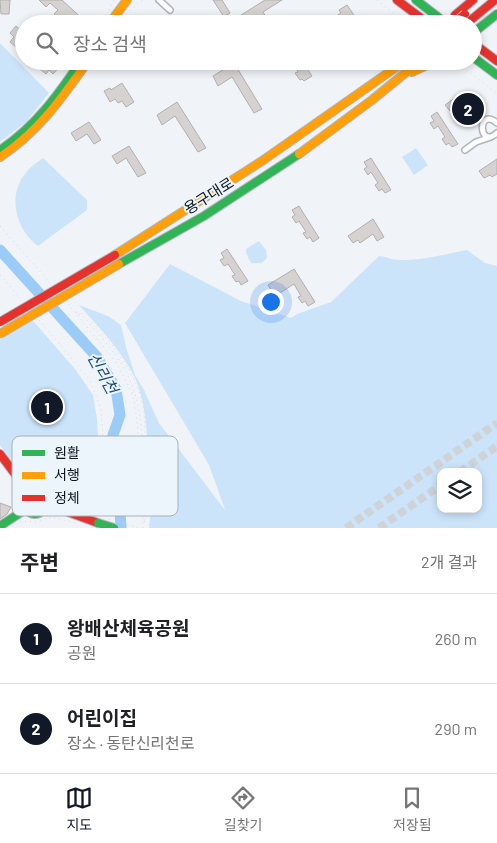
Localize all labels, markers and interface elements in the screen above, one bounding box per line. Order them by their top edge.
search box [15,15,482,70]
icon: search [33,29,61,57]
text: 장소 검색 [73,32,147,55]
pin: 2 [452,90,484,128]
street label: 용구대로 [180,173,237,217]
your location [258,289,284,315]
water label: 신리천 [84,349,124,399]
pin: 1 [31,388,63,426]
legend [12,436,178,516]
text: 원활 [54,444,80,461]
text: 서행 [54,466,80,483]
map controls [437,468,482,513]
button: layers [437,468,482,513]
text: 정체 [54,489,80,506]
text: 주변 [20,549,59,574]
text: 2개 결과 [421,552,477,571]
text: 왕배산체육공원 [67,616,189,639]
text: 1 [33,629,39,648]
text: 260 m [435,629,477,648]
text: 공원 [67,643,96,662]
text: 어린이집 [67,706,137,729]
text: 2 [32,719,40,738]
text: 290 m [435,719,477,738]
text: 장소 · 동탄신리천로 [67,733,195,752]
tab: 지도 [65,784,93,834]
tab: 길찾기 [224,784,262,834]
tab: 저장됨 [393,784,432,834]

